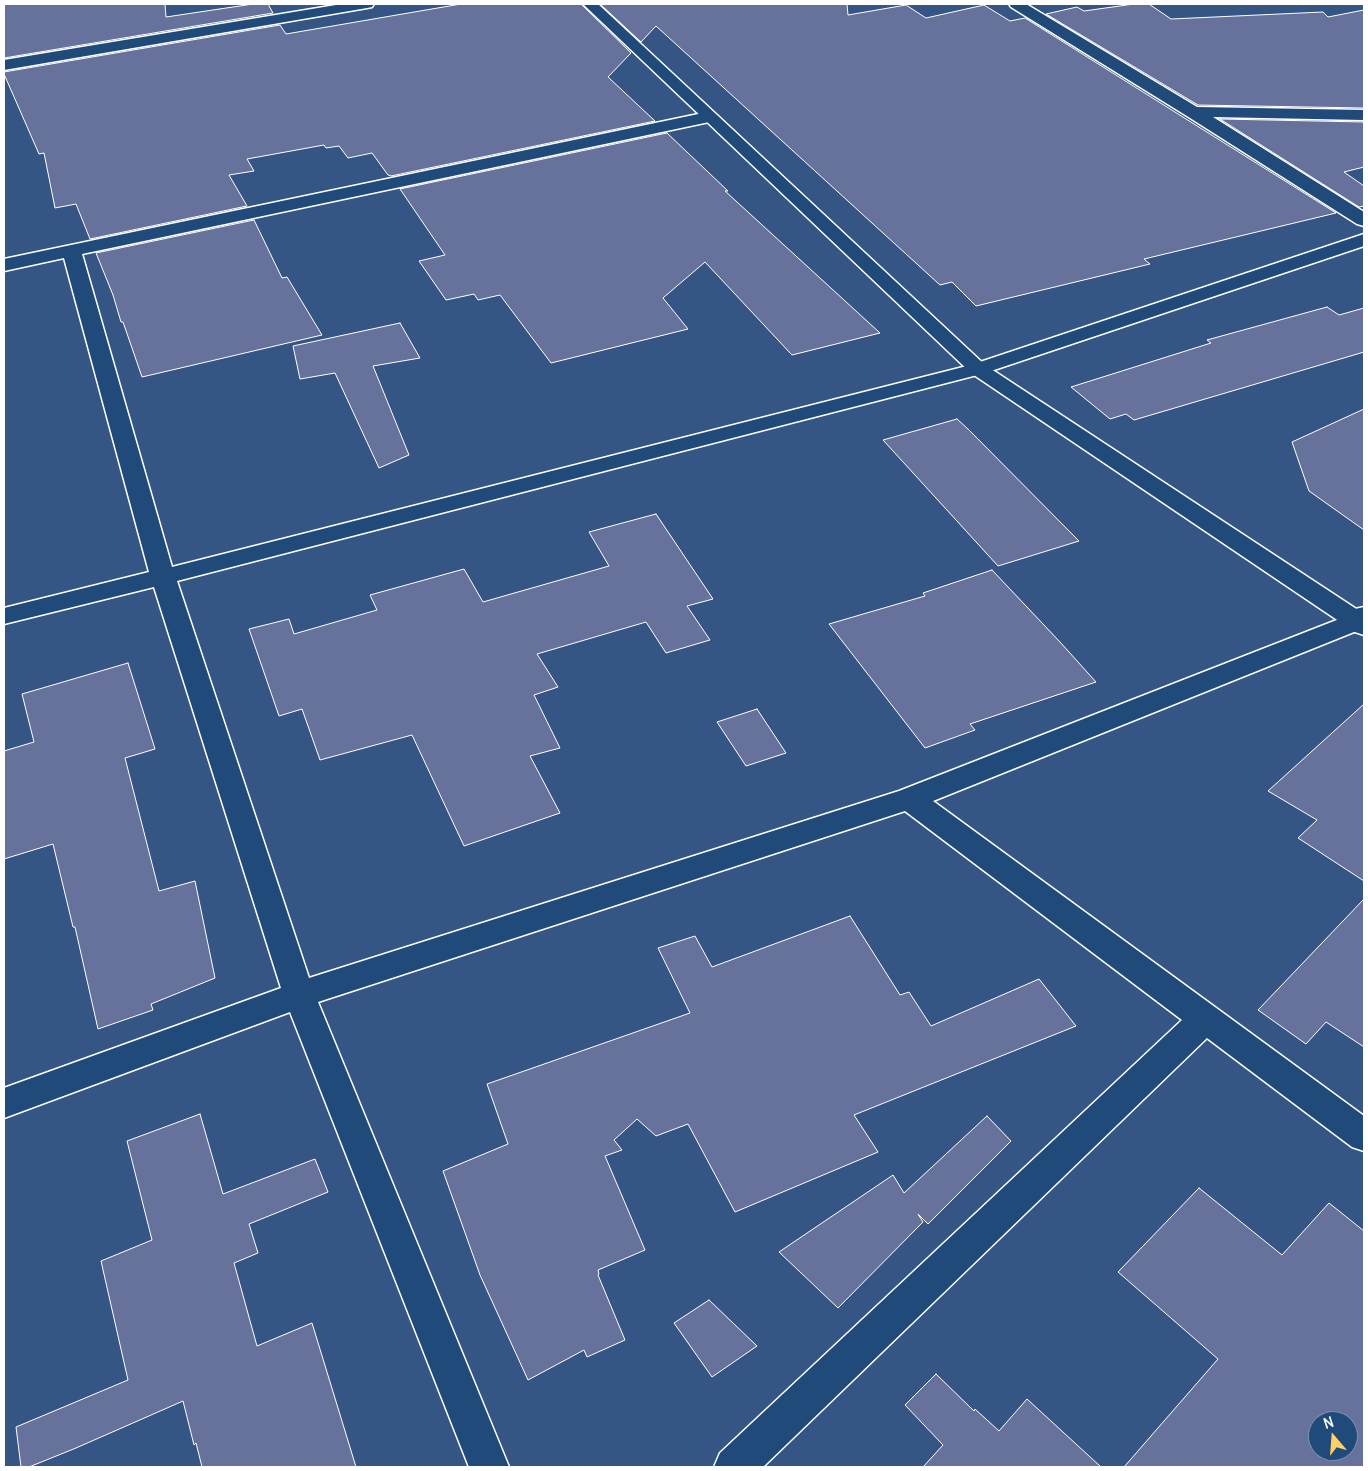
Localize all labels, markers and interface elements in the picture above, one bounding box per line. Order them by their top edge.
north arrow [1308,1411,1358,1461]
text: N [1321,1413,1336,1433]

